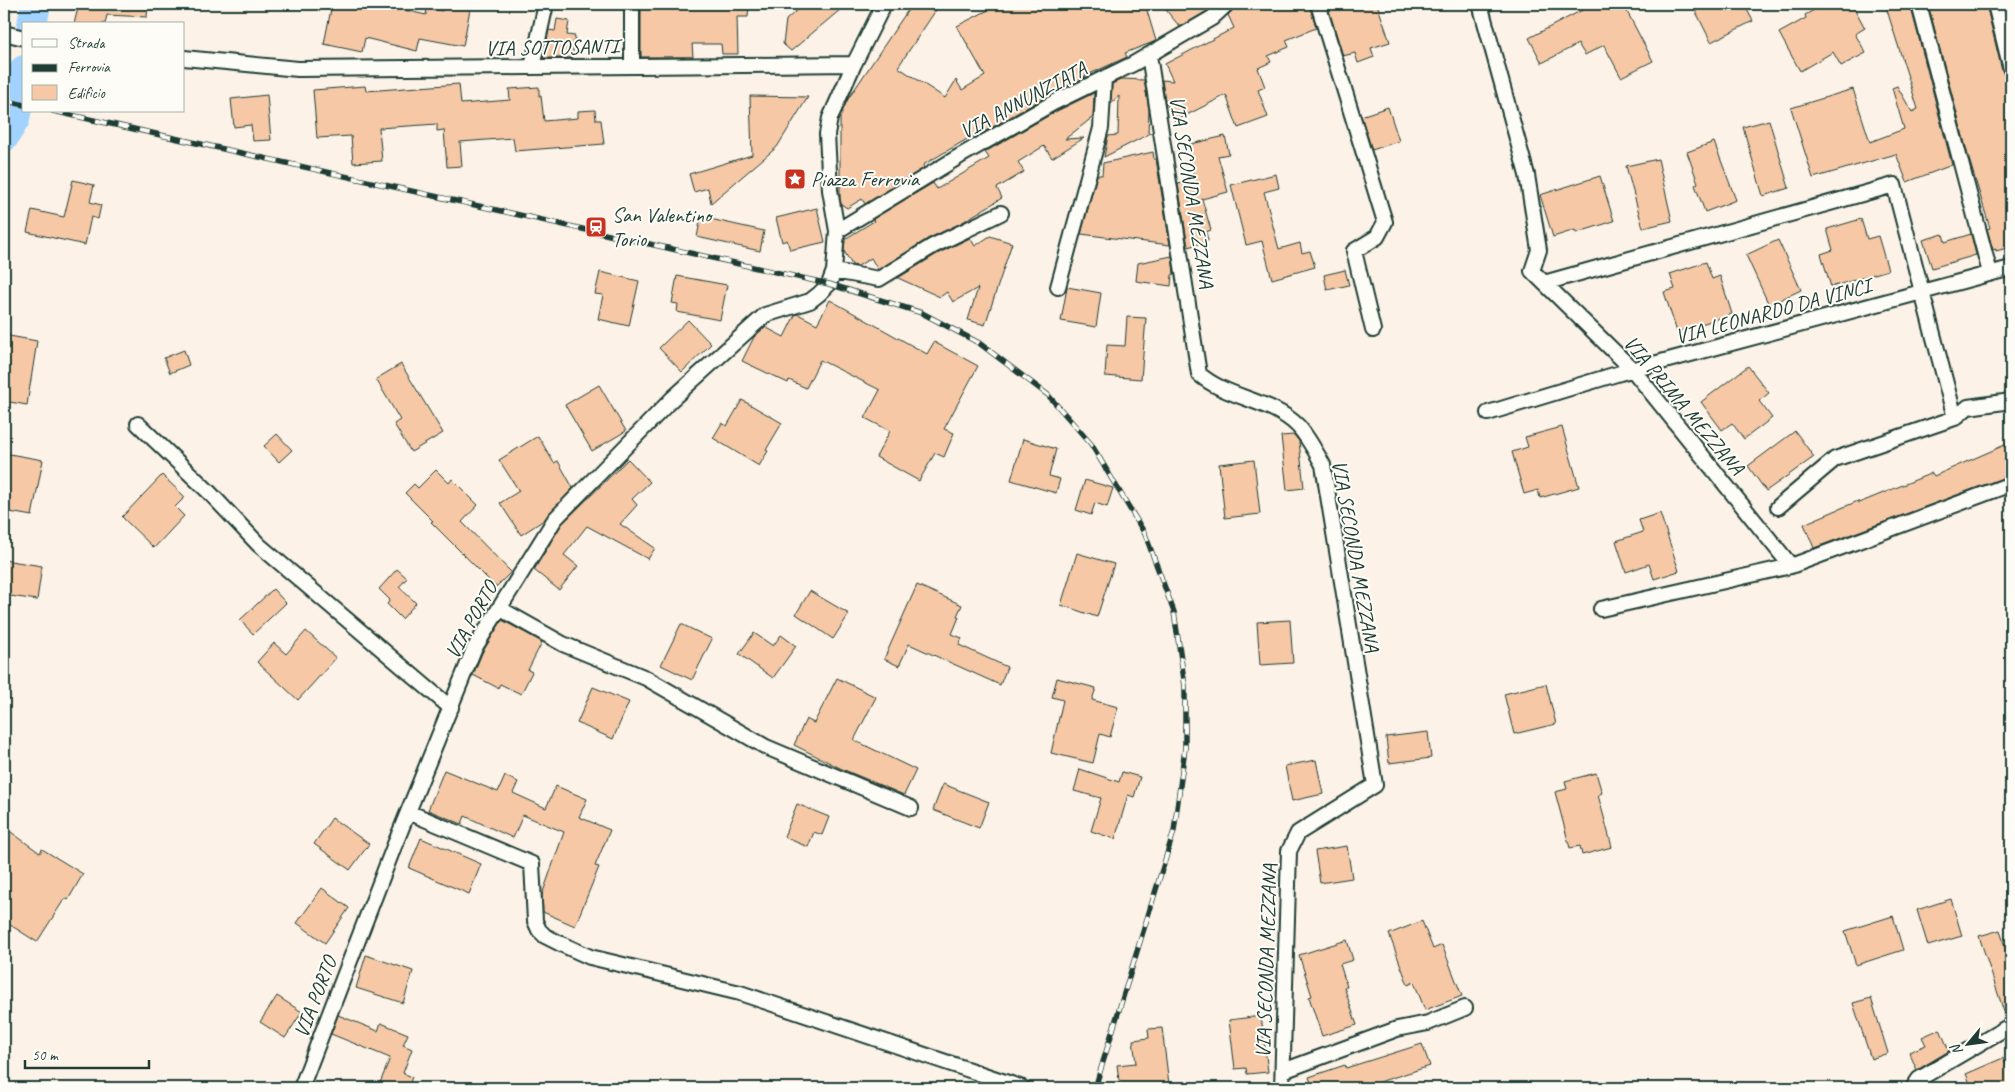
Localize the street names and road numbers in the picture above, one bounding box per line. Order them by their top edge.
street label: VIA SOTTOSANTI [485,33,624,61]
street label: VIA ANNUNZIATA [955,55,1092,144]
street label: VIA SECONDA MEZZANA [1164,94,1220,290]
street label: VIA LEONARDO DA VINCI [1672,271,1878,350]
street label: VIA PRIMA MEZZANA [1618,330,1751,481]
street label: VIA SECONDA MEZZANA [1326,458,1386,654]
street label: VIA PORTO [439,574,504,663]
street label: VIA SECONDA MEZZANA [1250,863,1282,1059]
street label: VIA PORTO [288,950,343,1041]

